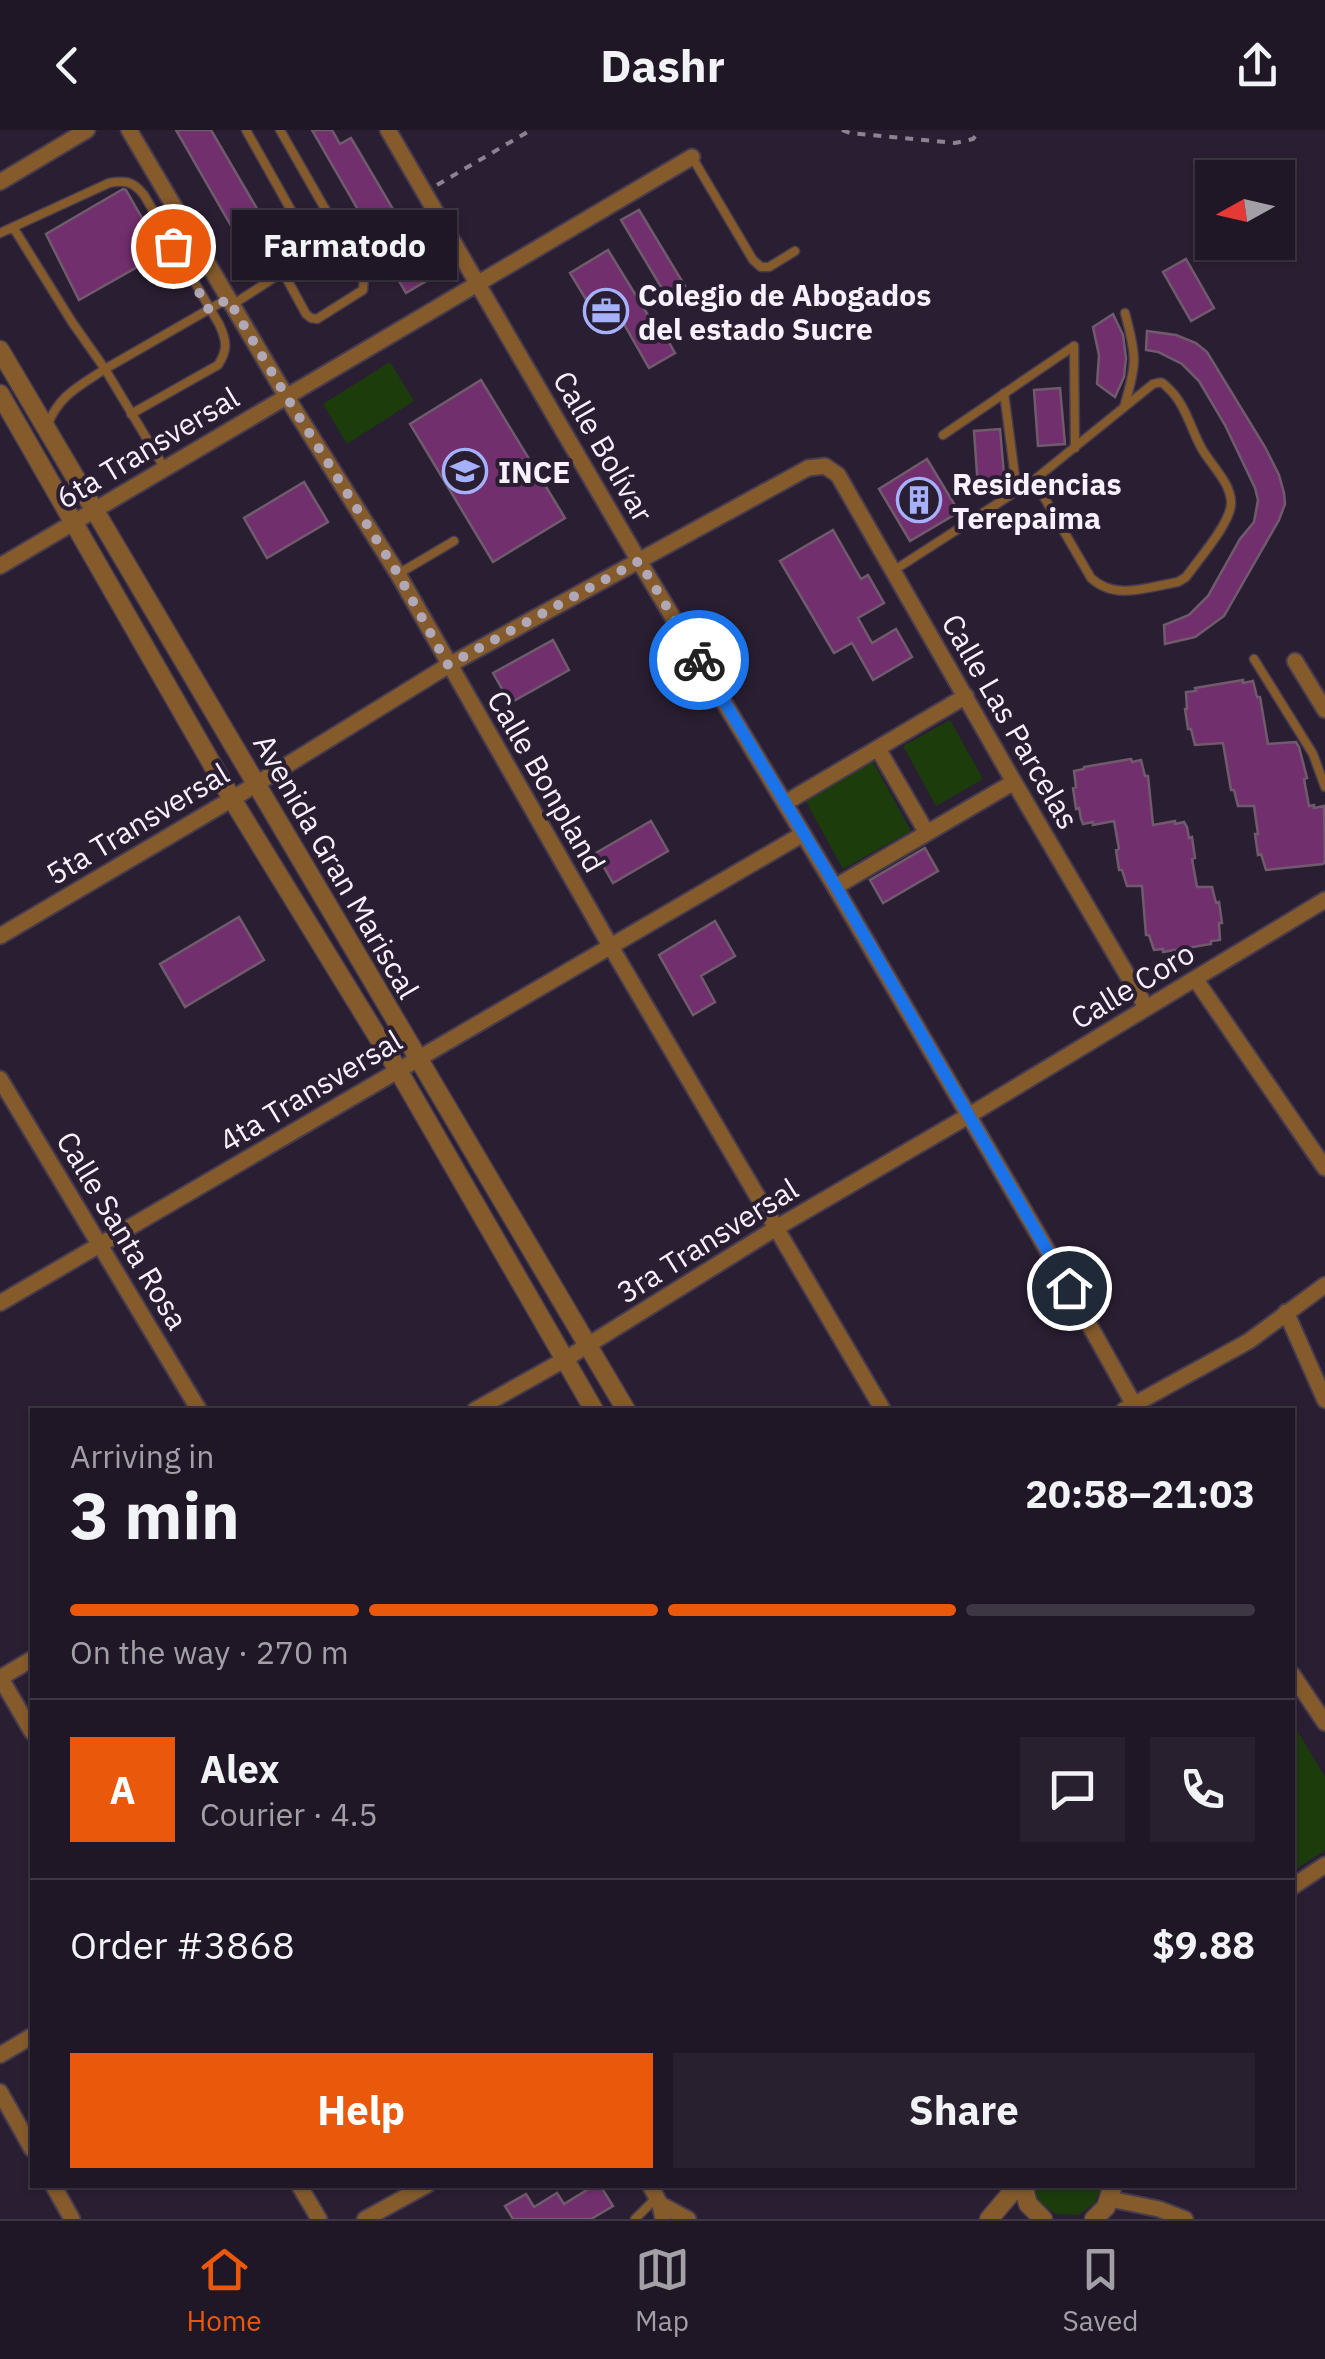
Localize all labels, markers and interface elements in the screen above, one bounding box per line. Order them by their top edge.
text: Dashr [600,36,725,94]
icon: back [40,38,95,93]
icon: share [1230,38,1285,93]
north arrow [1195,160,1295,260]
map controls [1195,160,1295,260]
pin [131,204,216,289]
callout: Farmatodo [233,211,458,281]
icon: bag [146,219,201,274]
text: Farmatodo [263,224,426,266]
place label: Colegio de Abogados del estado Sucre [638,275,931,348]
office icon: Colegio de Abogados del estado Sucre [583,288,629,334]
street label: Calle Bolívar [545,364,663,528]
street label: 6ta Transversal [48,377,246,517]
school or university icon: INCE [442,448,488,494]
place label: INCE [498,452,570,491]
place label: Residencias Terepaima [952,464,1122,537]
building icon: Residencias Terepaima [896,477,942,523]
street label: Calle Las Parcelas [934,606,1088,836]
courier [649,610,749,710]
icon: bike [672,633,727,688]
street label: Calle Bonpland [479,683,615,879]
street label: Avenida Gran Mariscal [245,727,429,1005]
street label: 5ta Transversal [38,753,236,893]
street label: Calle Coro [1063,933,1201,1037]
street label: 4ta Transversal [211,1020,409,1160]
street label: Calle Santa Rosa [48,1124,198,1336]
street label: 3ra Transversal [609,1169,805,1311]
pin [1027,1246,1112,1331]
icon: home [1042,1261,1097,1316]
text: Arriving in [70,1435,215,1477]
text: 20:58–21:03 [1025,1469,1255,1518]
text: 3 min [70,1472,240,1557]
text: On the way · 270 m [70,1631,349,1673]
button: chat [1020,1737,1125,1842]
button: phone [1150,1737,1255,1842]
text: Alex [200,1744,280,1793]
text: A [109,1765,136,1814]
text: Courier · 4.5 [200,1793,378,1835]
text: Order #3868 [70,1920,295,1969]
text: $9.88 [1152,1920,1255,1969]
button: Help [70,2053,653,2168]
button: Share [673,2053,1255,2168]
tab: Home [186,2242,262,2339]
tab: Map [635,2242,690,2339]
tab: Saved [1062,2242,1139,2339]

